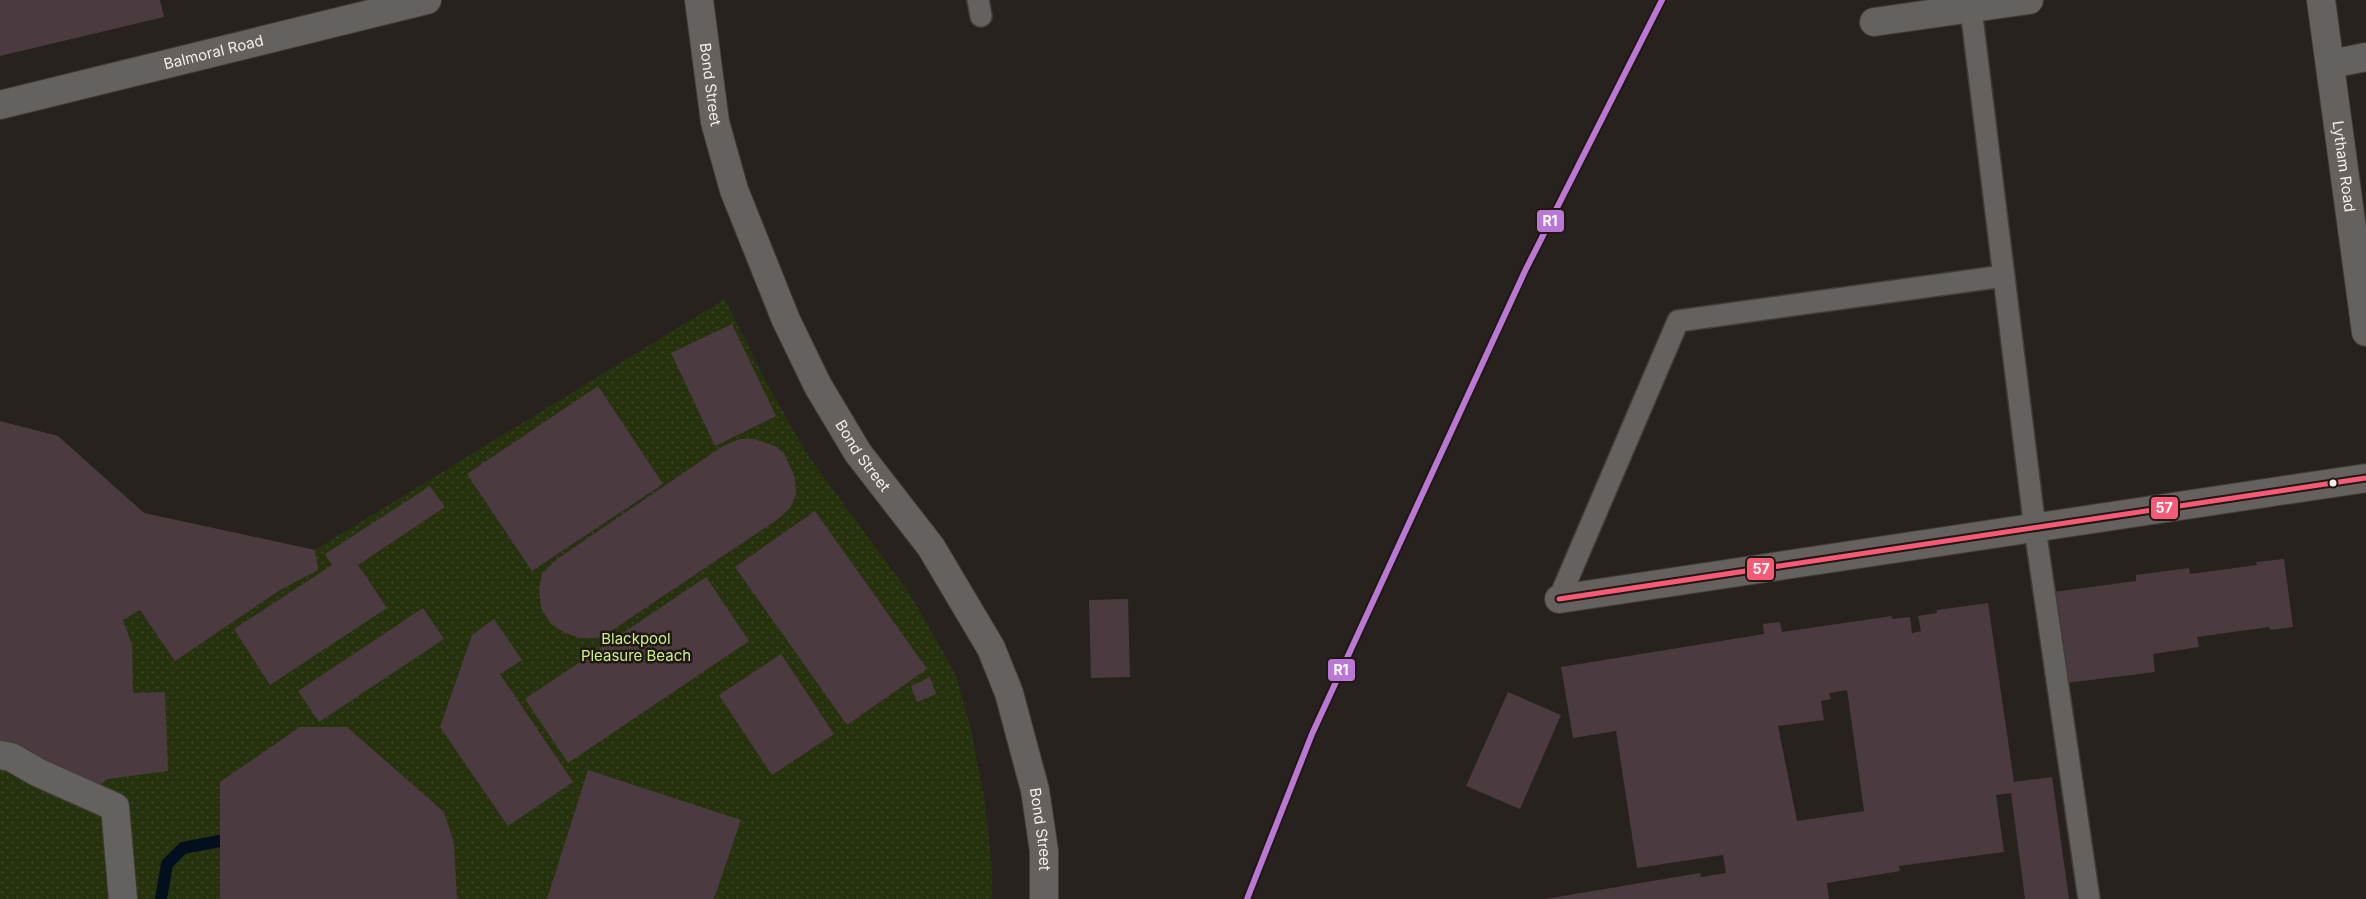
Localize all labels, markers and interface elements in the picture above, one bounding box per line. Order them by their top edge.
street label: Balmoral Road [162,31,265,73]
street label: Bond Street [696,42,726,128]
street label: Lytham Road [2328,120,2360,213]
line badge: R1 [1536,209,1565,233]
text: R1 [1542,212,1558,229]
street label: Bond Street [831,416,895,495]
unlabelled marker [2328,478,2338,488]
line badge: 57 [2150,496,2179,520]
text: 57 [2155,499,2173,516]
line badge: 57 [1746,557,1775,581]
text: 57 [1752,560,1770,577]
park label: Blackpool Pleasure Beach [581,629,691,665]
line badge: R1 [1327,658,1356,682]
text: R1 [1333,661,1349,678]
street label: Bond Street [1026,786,1054,871]

